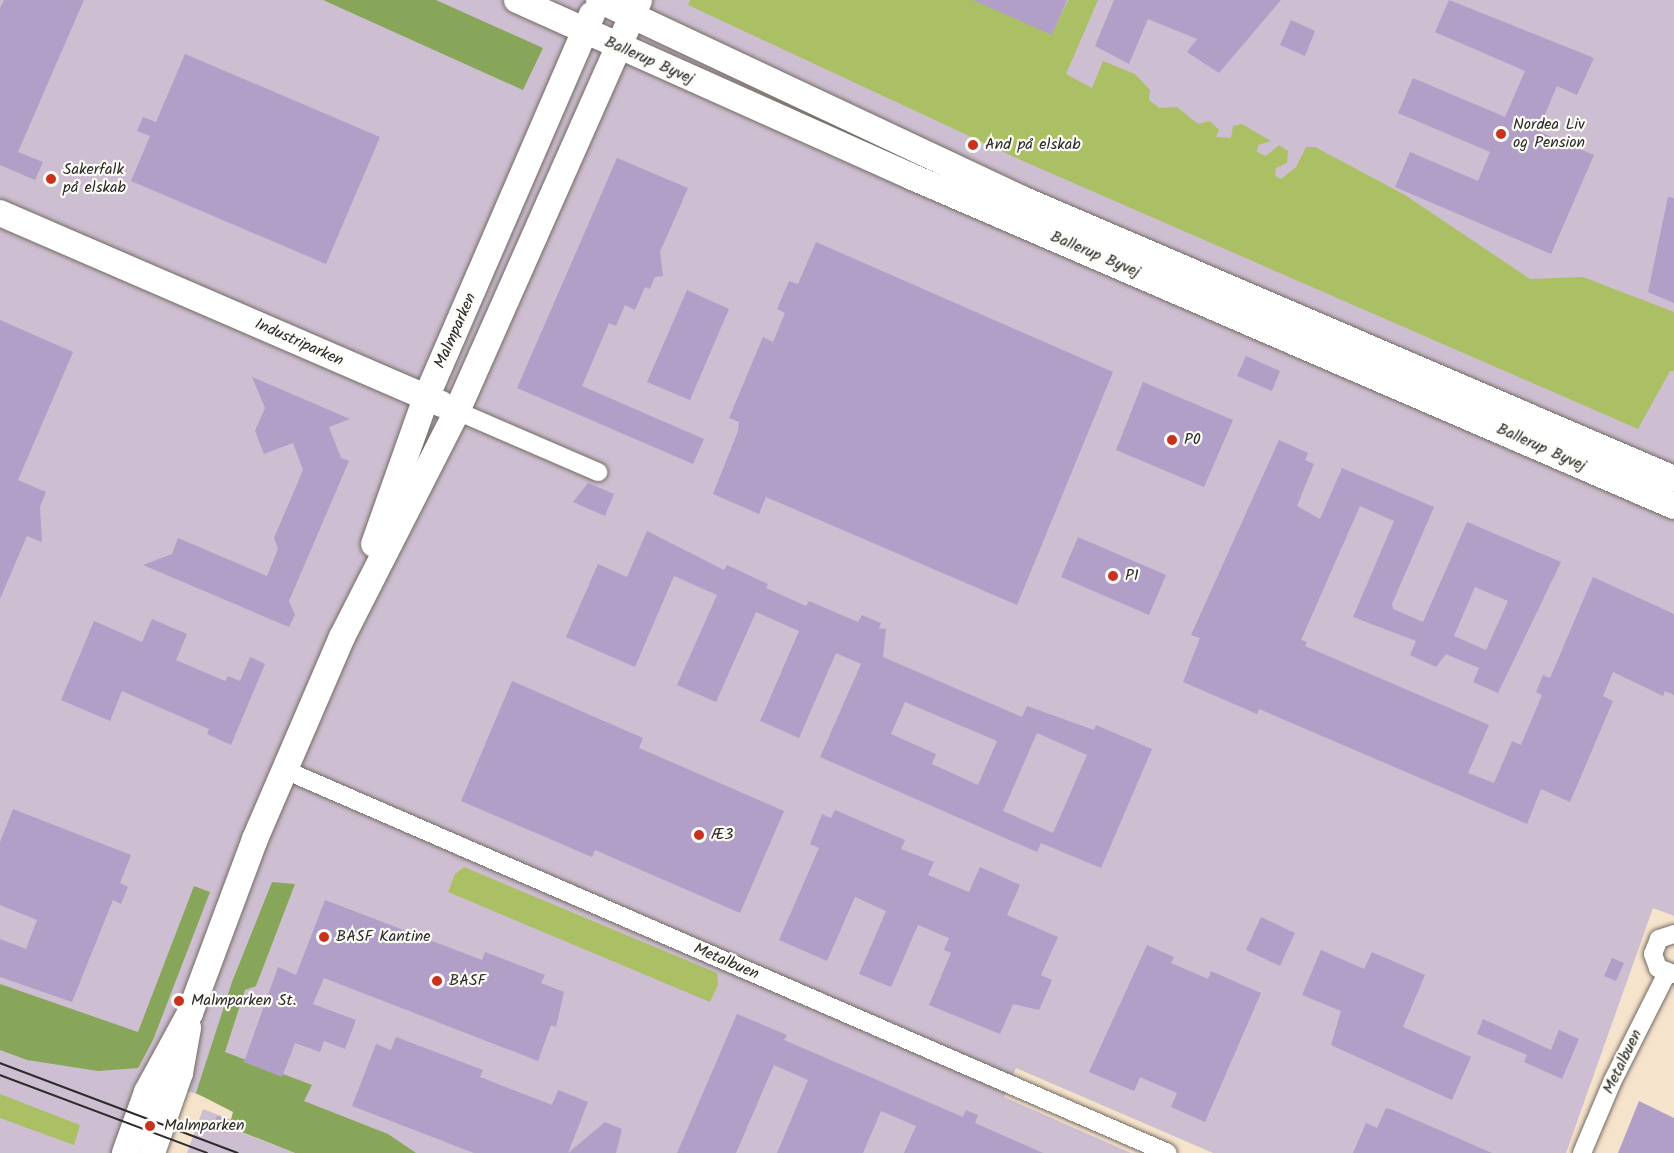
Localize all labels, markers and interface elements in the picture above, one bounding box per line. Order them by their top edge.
street label: Ballerup Byvej [601,33,697,89]
place label: Nordea Liv og Pension [1513,115,1585,153]
marker: Nordea Liv og Pension [1494,127,1508,141]
place label: And på elskab [985,135,1081,155]
marker: And på elskab [966,138,980,152]
place label: Sakerfalk på elskab [63,160,126,198]
marker: Sakerfalk på elskab [44,172,58,186]
street label: Ballerup Byvej [1047,228,1143,282]
street label: Malmparken [431,290,481,372]
street label: Industriparken [252,315,346,371]
street label: Ballerup Byvej [1493,420,1589,476]
place label: P0 [1184,430,1201,450]
marker: P0 [1165,433,1179,447]
place label: P1 [1125,566,1139,586]
marker: P1 [1106,569,1120,583]
place label: Æ3 [711,825,733,845]
marker: Æ3 [692,828,706,842]
place label: BASF Kantine [336,927,430,947]
marker: BASF Kantine [317,930,331,944]
street label: Metalbuen [690,940,762,984]
place label: BASF [449,971,486,991]
marker: BASF [430,974,444,988]
place label: Malmparken St. [191,991,296,1011]
marker: Malmparken St. [172,994,186,1008]
street label: Metalbuen [1599,1027,1647,1097]
place label: Malmparken [164,1116,244,1136]
marker: Malmparken [141,1117,159,1135]

